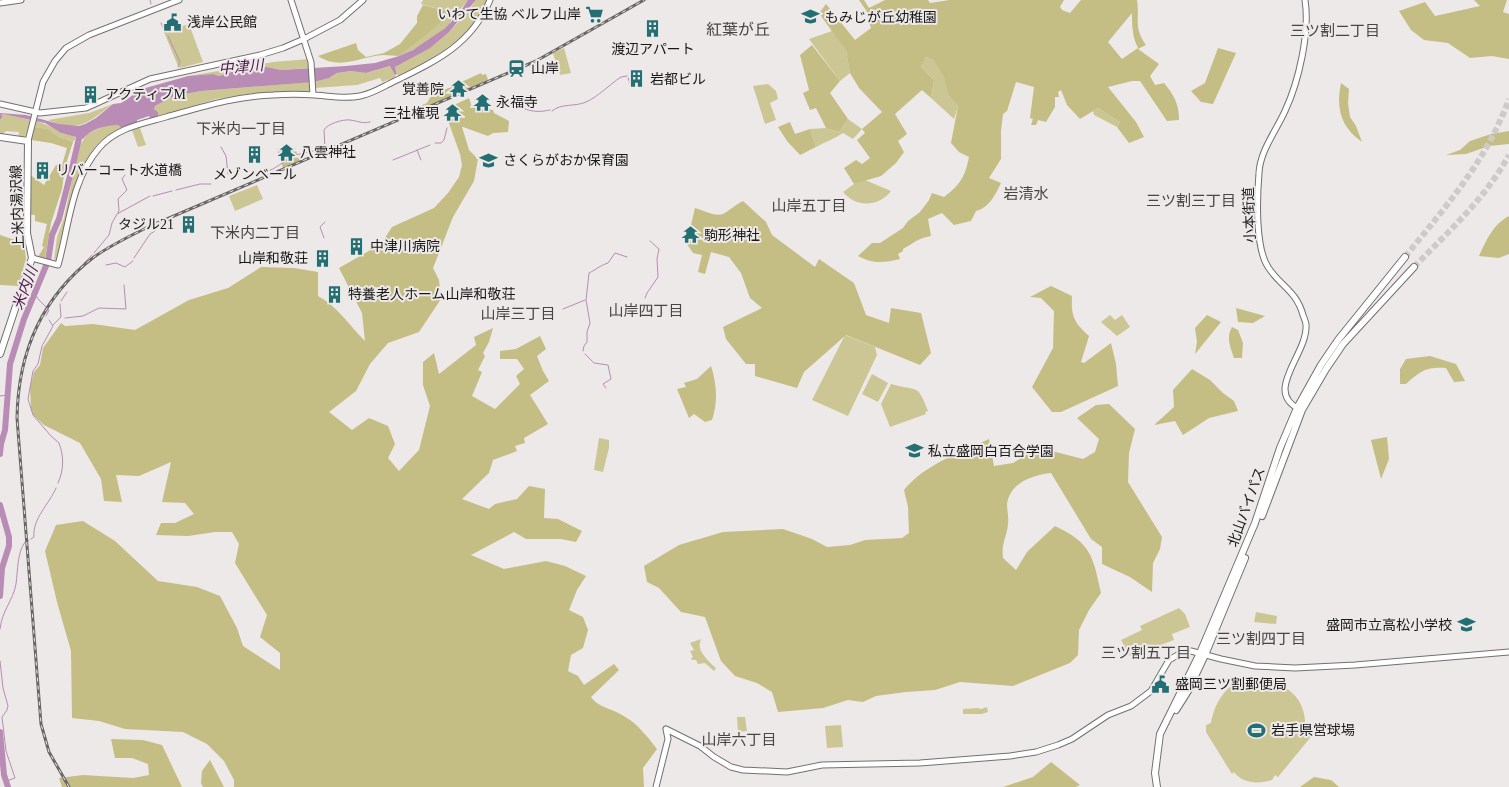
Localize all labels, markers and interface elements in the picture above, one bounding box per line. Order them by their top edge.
supermarket icon: いわて生協 ベルフ山岸 [585,4,605,24]
place label: いわて生協 ベルフ山岸 [438,6,581,22]
school or university icon: もみじが丘幼稚園 [801,7,821,27]
place label: もみじが丘幼稚園 [825,10,937,25]
public building icon: 浅岸公民館 [163,12,183,32]
place label: 浅岸公民館 [187,14,257,30]
building icon: 渡辺アパート [643,19,663,39]
district label: 紅葉が丘 [706,21,770,38]
district label: 三ツ割二丁目 [1290,23,1380,39]
place label: 渡辺アパート [611,42,695,57]
water label: 中津川 [218,57,266,77]
station icon: 山岸 [507,58,527,78]
place label: 山岸 [531,61,559,76]
building icon: 岩都ビル [626,69,646,89]
place label: 岩都ビル [650,72,706,87]
temple icon: 覚善院 [448,79,468,99]
place label: 覚善院 [402,82,444,97]
building icon: アクティブM [81,84,101,104]
place label: アクティブM [105,86,186,102]
temple icon: 永福寺 [472,92,492,112]
place label: 永福寺 [496,95,538,110]
temple icon: 三社権現 [443,103,463,123]
place label: 三社権現 [383,105,439,121]
district label: 下米内一丁目 [196,121,286,137]
temple icon: 八雲神社 [276,142,296,162]
building icon: メゾンベール [245,144,265,164]
place label: 八雲神社 [300,145,356,160]
school or university icon: さくらがおか保育園 [479,150,499,170]
place label: さくらがおか保育園 [503,153,629,168]
building icon: リバーコート水道橋 [32,160,52,180]
place label: リバーコート水道橋 [56,163,182,178]
street label: 上米内湯沢線 [9,165,26,249]
place label: メゾンベール [213,167,297,182]
district label: 岩清水 [1003,186,1049,202]
street label: 小本街道 [1241,187,1258,243]
district label: 三ツ割三丁目 [1146,193,1236,209]
district label: 山岸五丁目 [771,198,847,214]
building icon: タジル21 [178,214,198,234]
place label: タジル21 [118,217,174,232]
district label: 下米内二丁目 [210,225,300,241]
temple icon: 駒形神社 [680,225,700,245]
place label: 駒形神社 [704,228,760,243]
building icon: 中津川病院 [346,236,366,256]
place label: 中津川病院 [370,239,440,254]
building icon: 山岸和敬荘 [312,248,332,268]
place label: 山岸和敬荘 [238,251,308,266]
water label: 米内川 [9,262,41,312]
building icon: 特養老人ホーム山岸和敬荘 [324,284,344,304]
place label: 特養老人ホーム山岸和敬荘 [348,287,516,302]
district label: 山岸四丁目 [608,303,684,319]
district label: 山岸三丁目 [480,306,556,322]
school or university icon: 私立盛岡白百合学園 [904,441,924,461]
place label: 私立盛岡白百合学園 [928,443,1054,459]
street label: 北山バイパス [1224,465,1268,549]
school or university icon: 盛岡市立高松小学校 [1456,615,1476,635]
place label: 盛岡市立高松小学校 [1326,617,1452,633]
district label: 三ツ割四丁目 [1216,631,1306,647]
district label: 三ツ割五丁目 [1101,645,1191,661]
public building icon: 盛岡三ツ割郵便局 [1151,674,1171,694]
place label: 盛岡三ツ割郵便局 [1175,676,1287,692]
sports icon: 岩手県営球場 [1247,720,1267,740]
place label: 岩手県営球場 [1271,723,1355,738]
district label: 山岸六丁目 [701,732,777,748]

